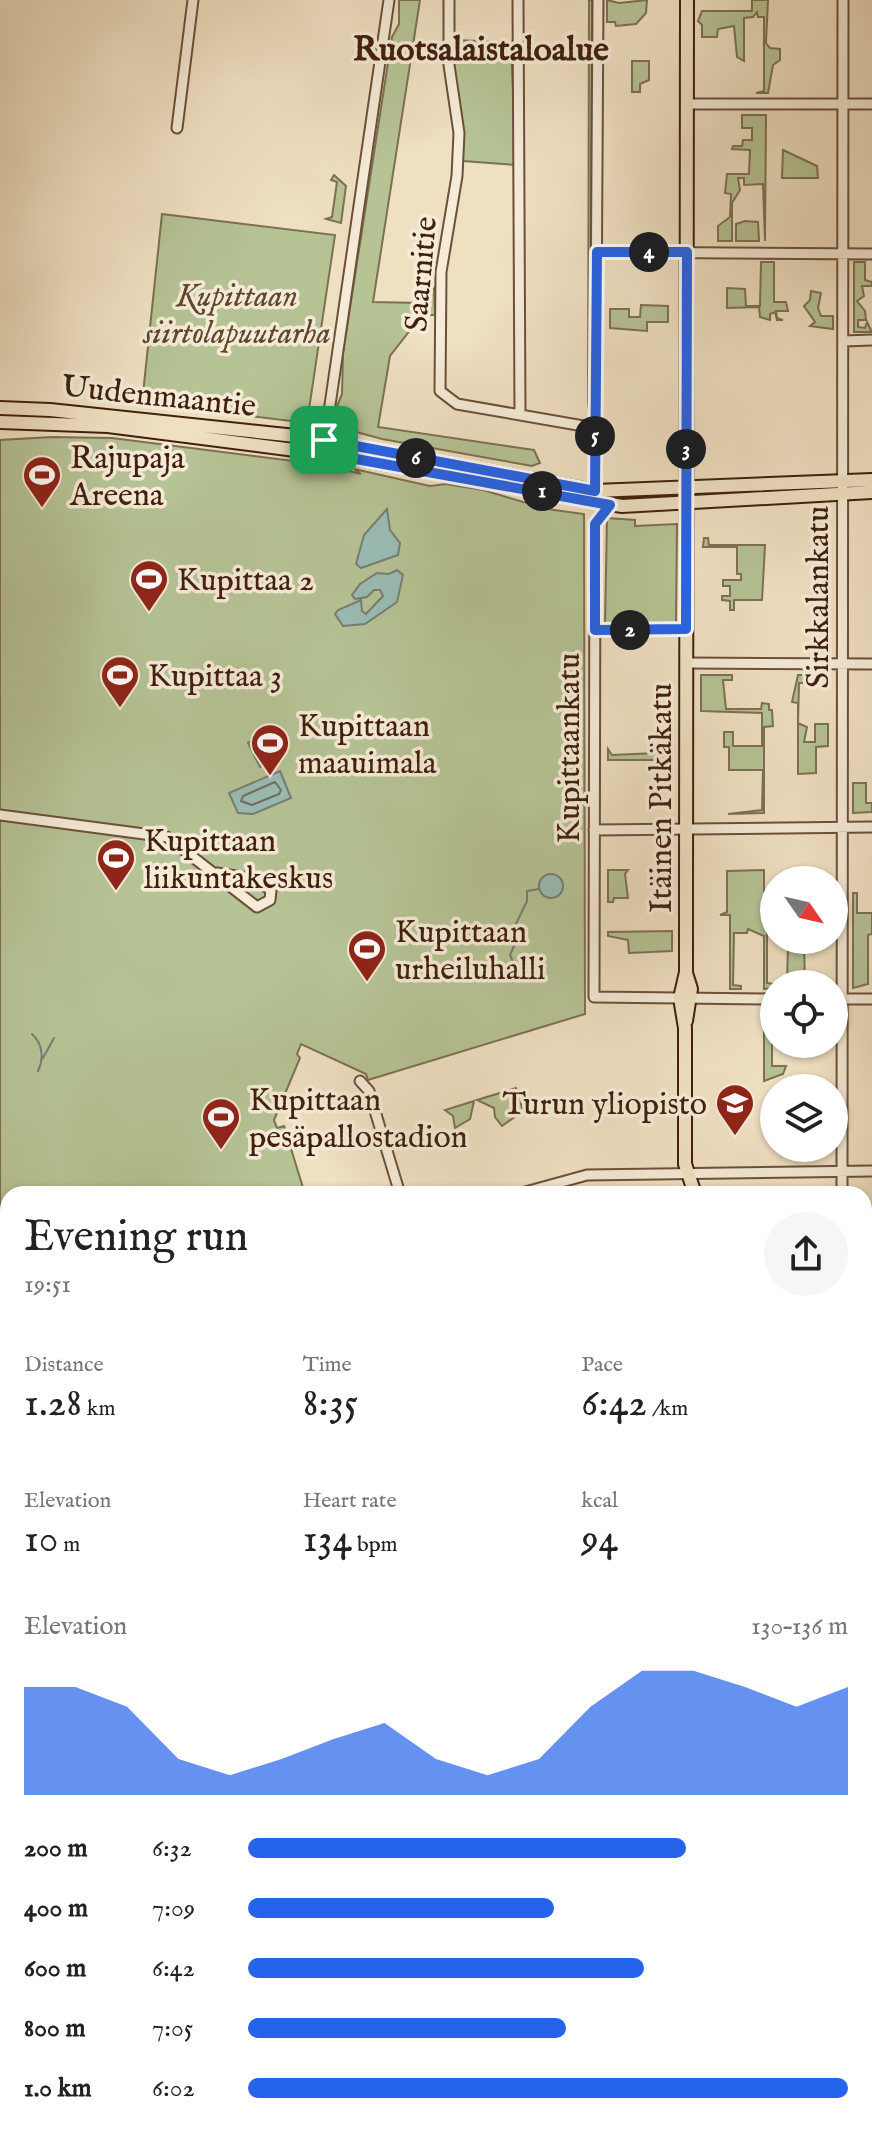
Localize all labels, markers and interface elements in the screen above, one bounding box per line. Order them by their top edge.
district label: Ruotsalaistaloalue [353,29,609,72]
street label: Saarnitie [397,215,448,333]
pin: 4 [629,232,669,272]
text: 4 [644,238,654,266]
park label: Kupittaan siirtolapuutarha [142,277,331,355]
street label: Uudenmaantie [60,367,258,428]
pin [290,406,358,474]
pin: 5 [575,416,615,456]
icon: arrive [302,418,346,462]
text: 5 [591,422,599,450]
pin: 3 [666,429,706,469]
text: 3 [682,435,690,463]
pin: 6 [396,438,436,478]
place label: Rajupaja Areena [69,439,185,517]
text: 6 [411,444,421,472]
sports icon: Rajupaja Areena [21,454,63,509]
pin: 1 [522,471,562,511]
text: 1 [538,477,546,505]
street label: Sirkkalankatu [799,506,840,688]
sports icon: Kupittaa 2 [128,558,170,613]
place label: Kupittaa 2 [177,561,314,602]
pin: 2 [610,610,650,650]
text: 2 [625,616,635,644]
street label: Kupittaankatu [550,653,591,843]
sports icon: Kupittaa 3 [99,654,141,709]
place label: Kupittaa 3 [148,657,282,698]
street label: Itäinen Pitkäkatu [642,683,683,913]
place label: Kupittaan maauimala [298,707,437,785]
sports icon: Kupittaan maauimala [249,722,291,777]
place label: Kupittaan liikuntakeskus [144,822,333,900]
sports icon: Kupittaan liikuntakeskus [95,837,137,892]
north arrow [760,866,848,954]
map controls [760,866,848,1162]
place label: Kupittaan urheiluhalli [395,913,546,991]
sports icon: Kupittaan urheiluhalli [346,928,388,983]
button: locate [760,970,848,1058]
button: layers [760,1074,848,1162]
place label: Kupittaan pesäpallostadion [249,1081,468,1159]
school or university icon: Turun yliopisto [714,1082,756,1137]
place label: Turun yliopisto [503,1085,707,1126]
sports icon: Kupittaan pesäpallostadion [200,1096,242,1151]
text: Evening run [24,1210,248,1266]
button: share [764,1212,848,1296]
text: 19:51 [24,1268,71,1301]
text: Distance [24,1351,104,1379]
text: Time [303,1351,352,1379]
text: Pace [581,1351,623,1379]
text: 1.28 [24,1379,82,1430]
text: 8:35 [303,1379,358,1430]
text: 6:42 [581,1379,647,1430]
text: km [82,1395,116,1423]
text: /km [647,1395,688,1423]
text: Elevation [24,1487,111,1515]
text: Heart rate [303,1487,397,1515]
text: kcal [581,1487,618,1515]
text: 10 [24,1515,58,1566]
text: 134 [303,1515,352,1566]
text: 94 [581,1515,618,1566]
text: m [58,1531,80,1559]
text: bpm [352,1531,398,1559]
text: Elevation [24,1610,127,1643]
text: 130–136 m [751,1610,848,1643]
text: 200 m [24,1832,88,1865]
text: 6:32 [152,1832,192,1865]
text: 400 m [24,1892,88,1925]
text: 7:09 [152,1892,195,1925]
text: 600 m [24,1952,86,1985]
text: 6:42 [152,1952,195,1985]
text: 800 m [24,2012,86,2045]
text: 7:05 [152,2012,193,2045]
text: 1.0 km [24,2072,92,2105]
text: 6:02 [152,2072,195,2105]

